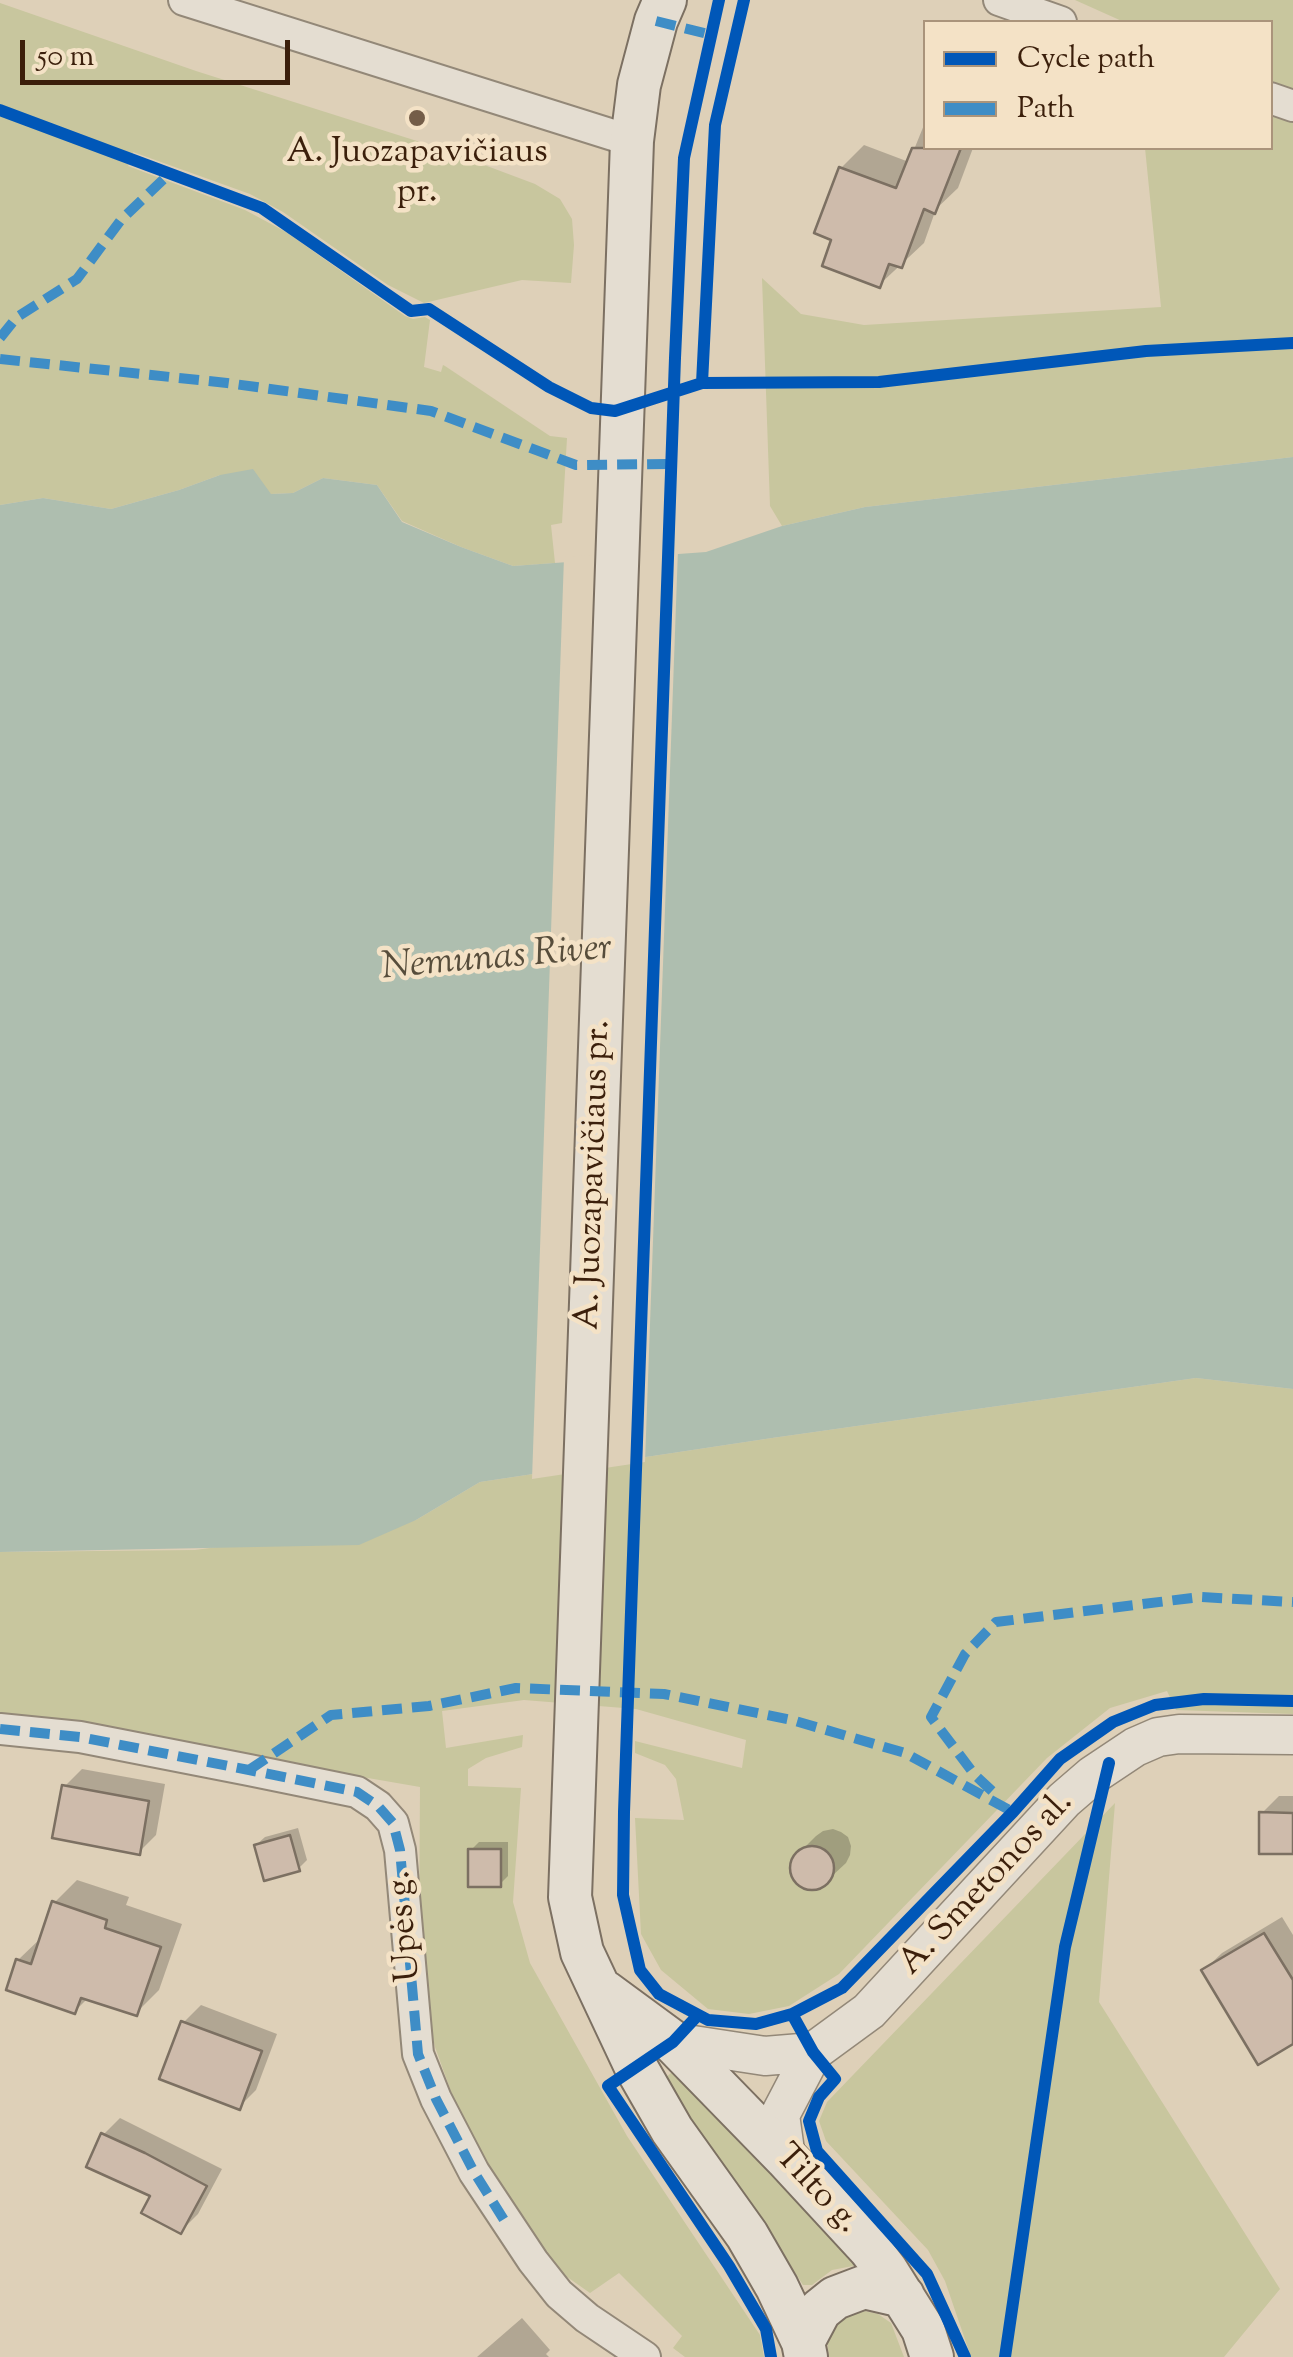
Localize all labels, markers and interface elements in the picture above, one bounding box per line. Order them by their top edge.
scale bar [25,20,295,82]
legend [923,20,1273,150]
text: 50 m [37,36,94,79]
text: Cycle path [1017,38,1155,81]
text: Path [1017,88,1075,131]
marker: A. Juozapavičiaus pr. [406,107,428,129]
place label: A. Juozapavičiaus pr. [286,134,548,216]
water label: Nemunas River [380,928,614,994]
street label: A. Juozapavičiaus pr. [570,1019,622,1331]
street label: A. Smetonos al. [892,1784,1084,1986]
street label: Upės g. [381,1869,433,1983]
street label: Tilto g. [763,2138,867,2244]

